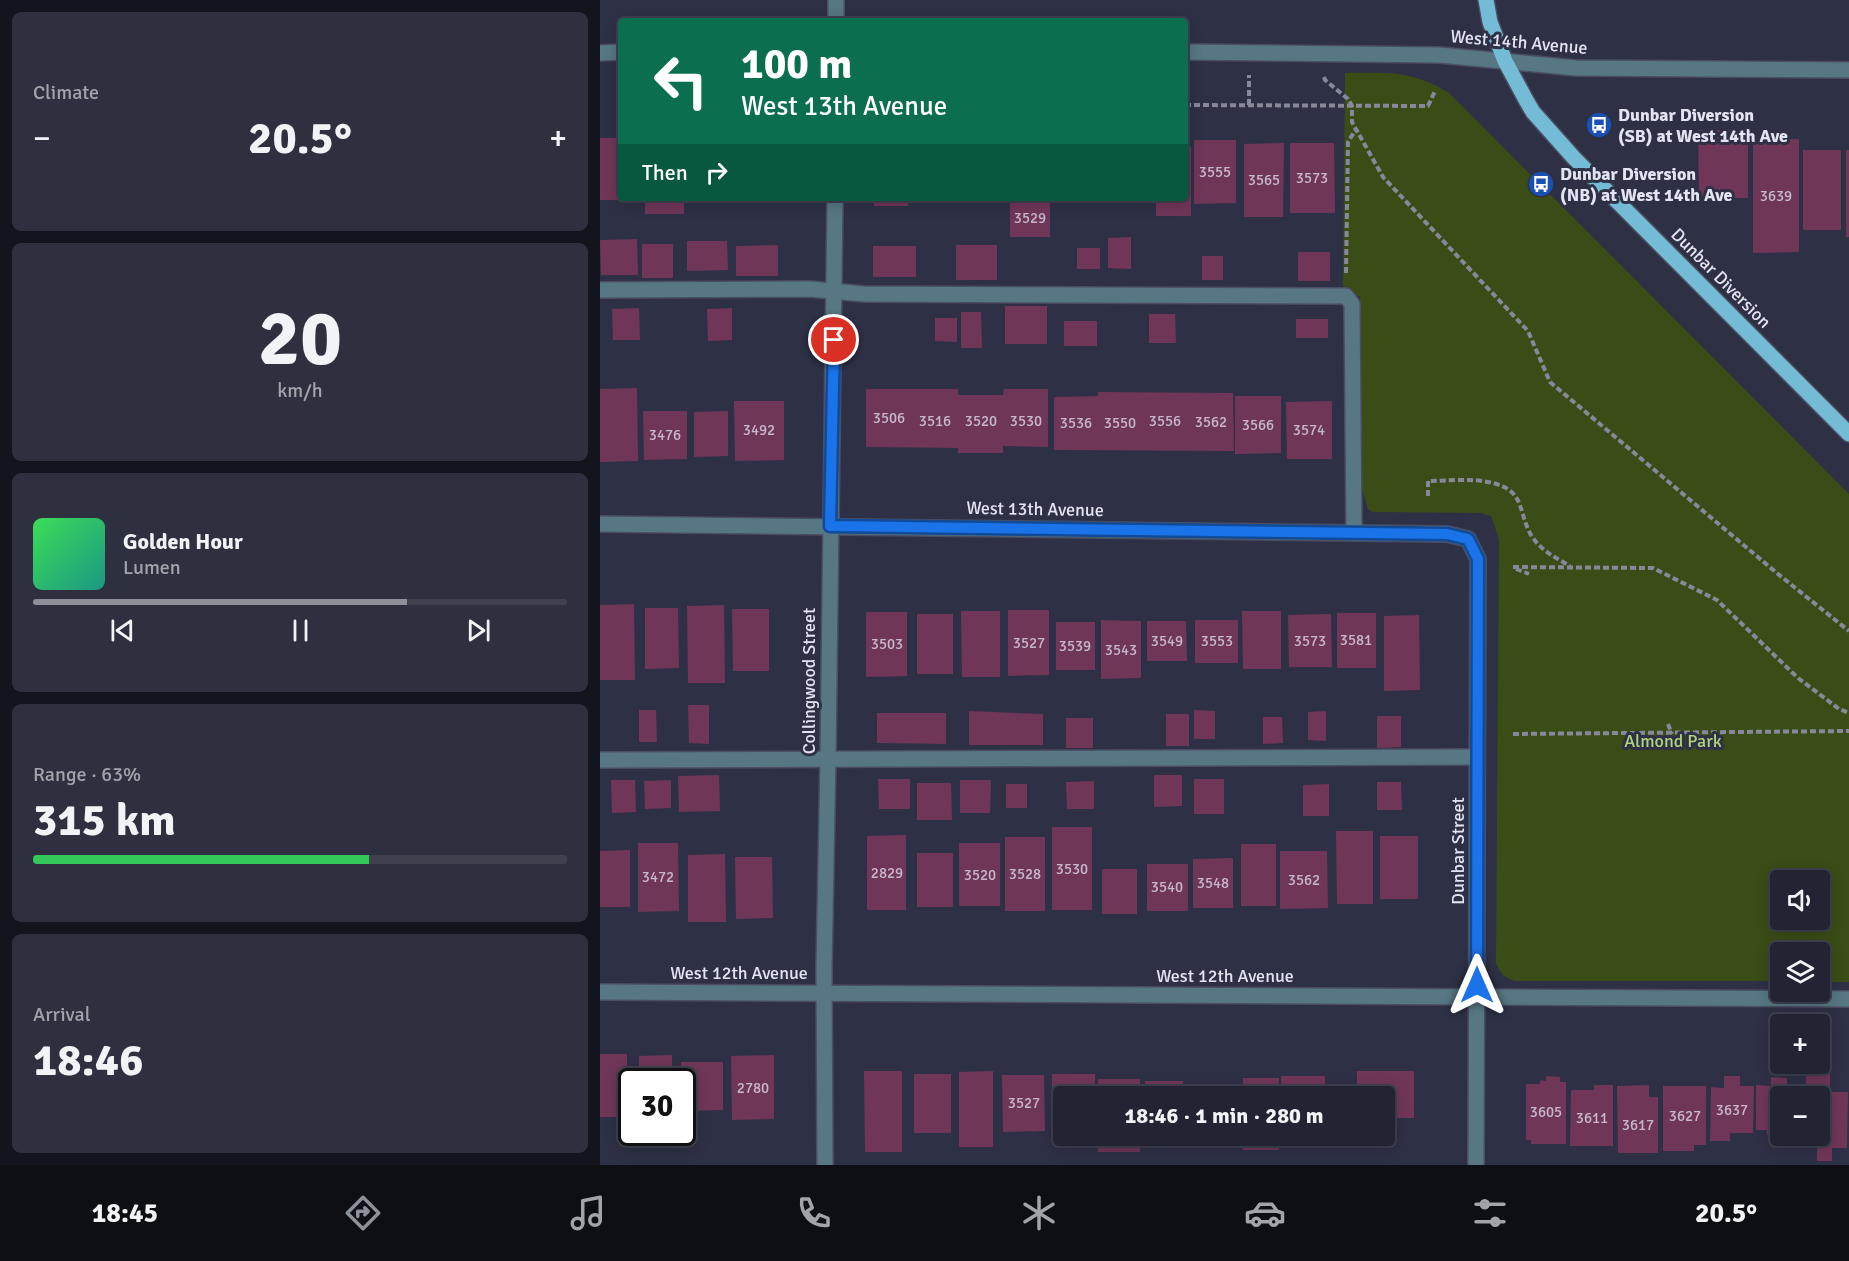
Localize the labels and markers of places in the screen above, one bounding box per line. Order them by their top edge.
place label: Dunbar Diversion (SB) at West 14th Ave [1618,104,1788,147]
bus stop icon: Dunbar Diversion (SB) at West 14th Ave [1584,110,1614,140]
place label: Dunbar Diversion (NB) at West 14th Ave [1560,163,1733,206]
bus stop icon: Dunbar Diversion (NB) at West 14th Ave [1526,169,1556,199]
pin [808,314,859,365]

